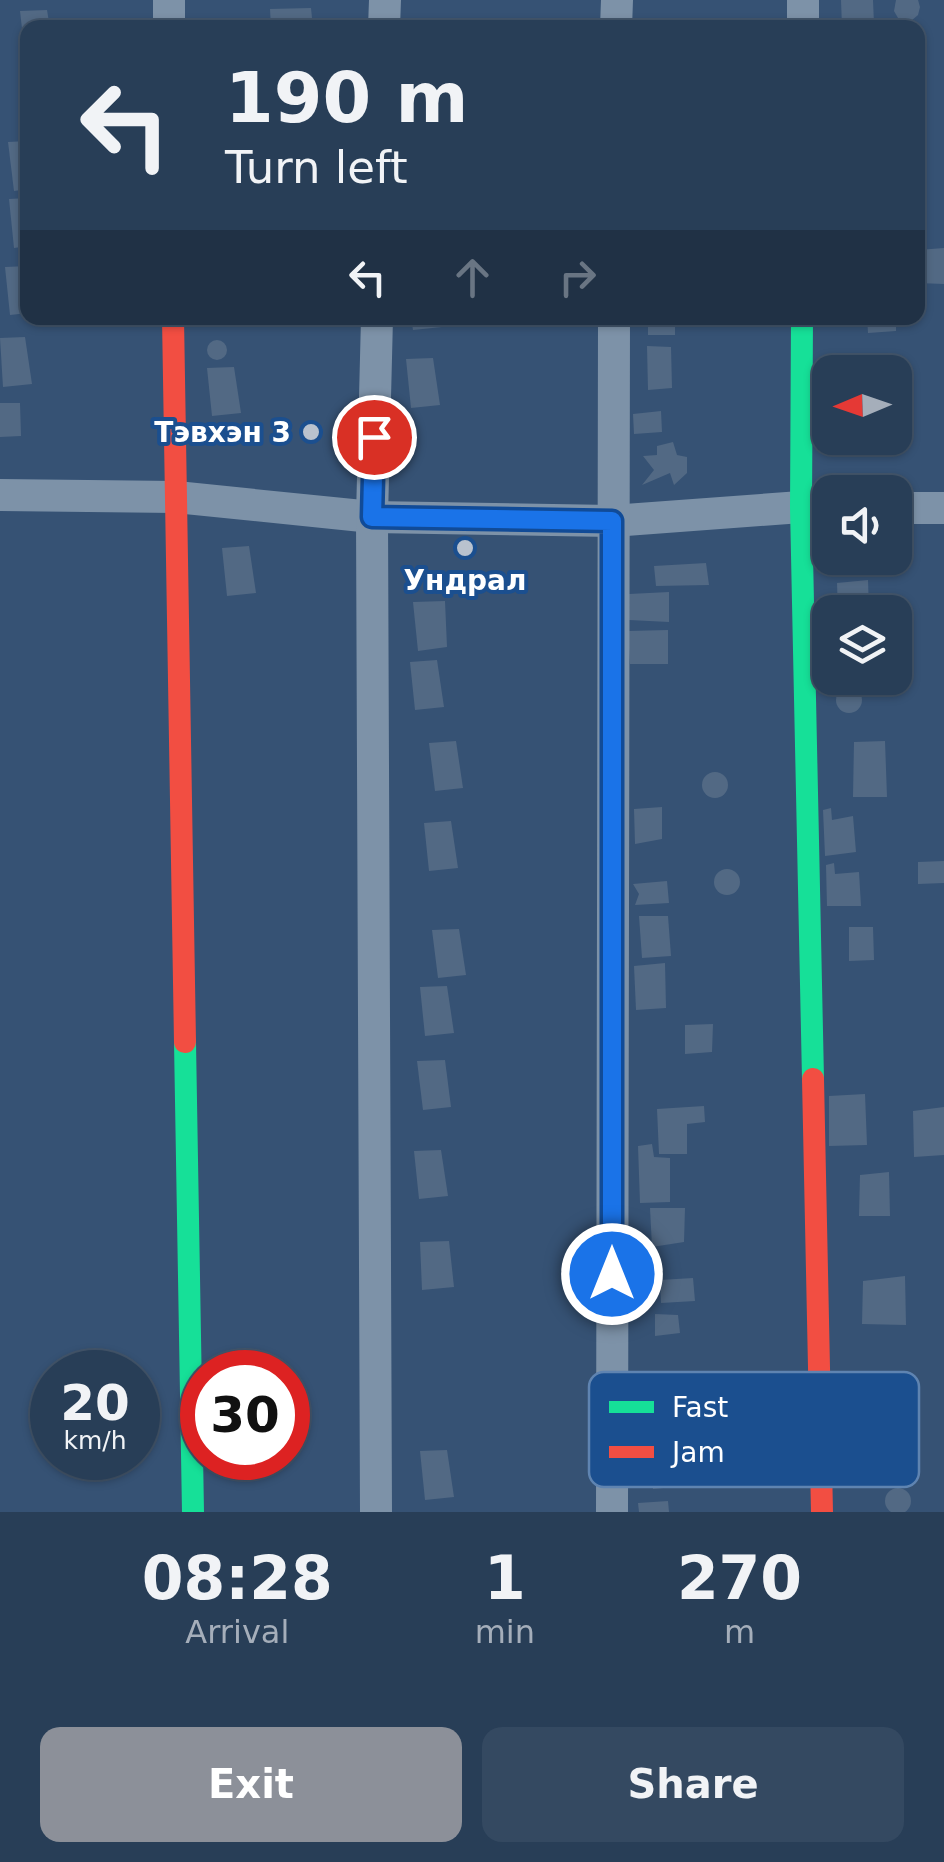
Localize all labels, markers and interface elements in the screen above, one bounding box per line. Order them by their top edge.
text: 190 m [225,57,468,139]
icon: left [60,60,190,190]
text: Turn left [225,141,408,194]
icon: left [340,250,395,305]
icon: ahead [445,250,500,305]
icon: right [550,250,605,305]
north arrow [812,355,912,455]
map controls [812,355,912,695]
pin [332,395,417,480]
icon: arrive [347,410,402,465]
place label: Тэвхэн 3 [154,416,291,449]
marker: Тэвхэн 3 [300,421,322,443]
button: sound [812,475,912,575]
marker: Ундрал [454,537,476,559]
place label: Ундрал [404,564,527,597]
button: layers [812,595,912,695]
position arrow [560,1222,664,1326]
speed limit sign: 30 [180,1350,310,1480]
legend [589,1372,919,1487]
text: 20 [60,1374,130,1432]
text: Fast [672,1391,728,1424]
text: km/h [63,1426,127,1455]
text: Jam [670,1436,725,1469]
text: 08:28 [142,1543,333,1613]
text: 1 [484,1543,526,1613]
text: 270 [677,1543,802,1613]
text: Arrival [185,1613,289,1651]
text: min [475,1613,535,1651]
text: m [724,1613,755,1651]
button: Exit [40,1727,462,1842]
button: Share [482,1727,904,1842]

